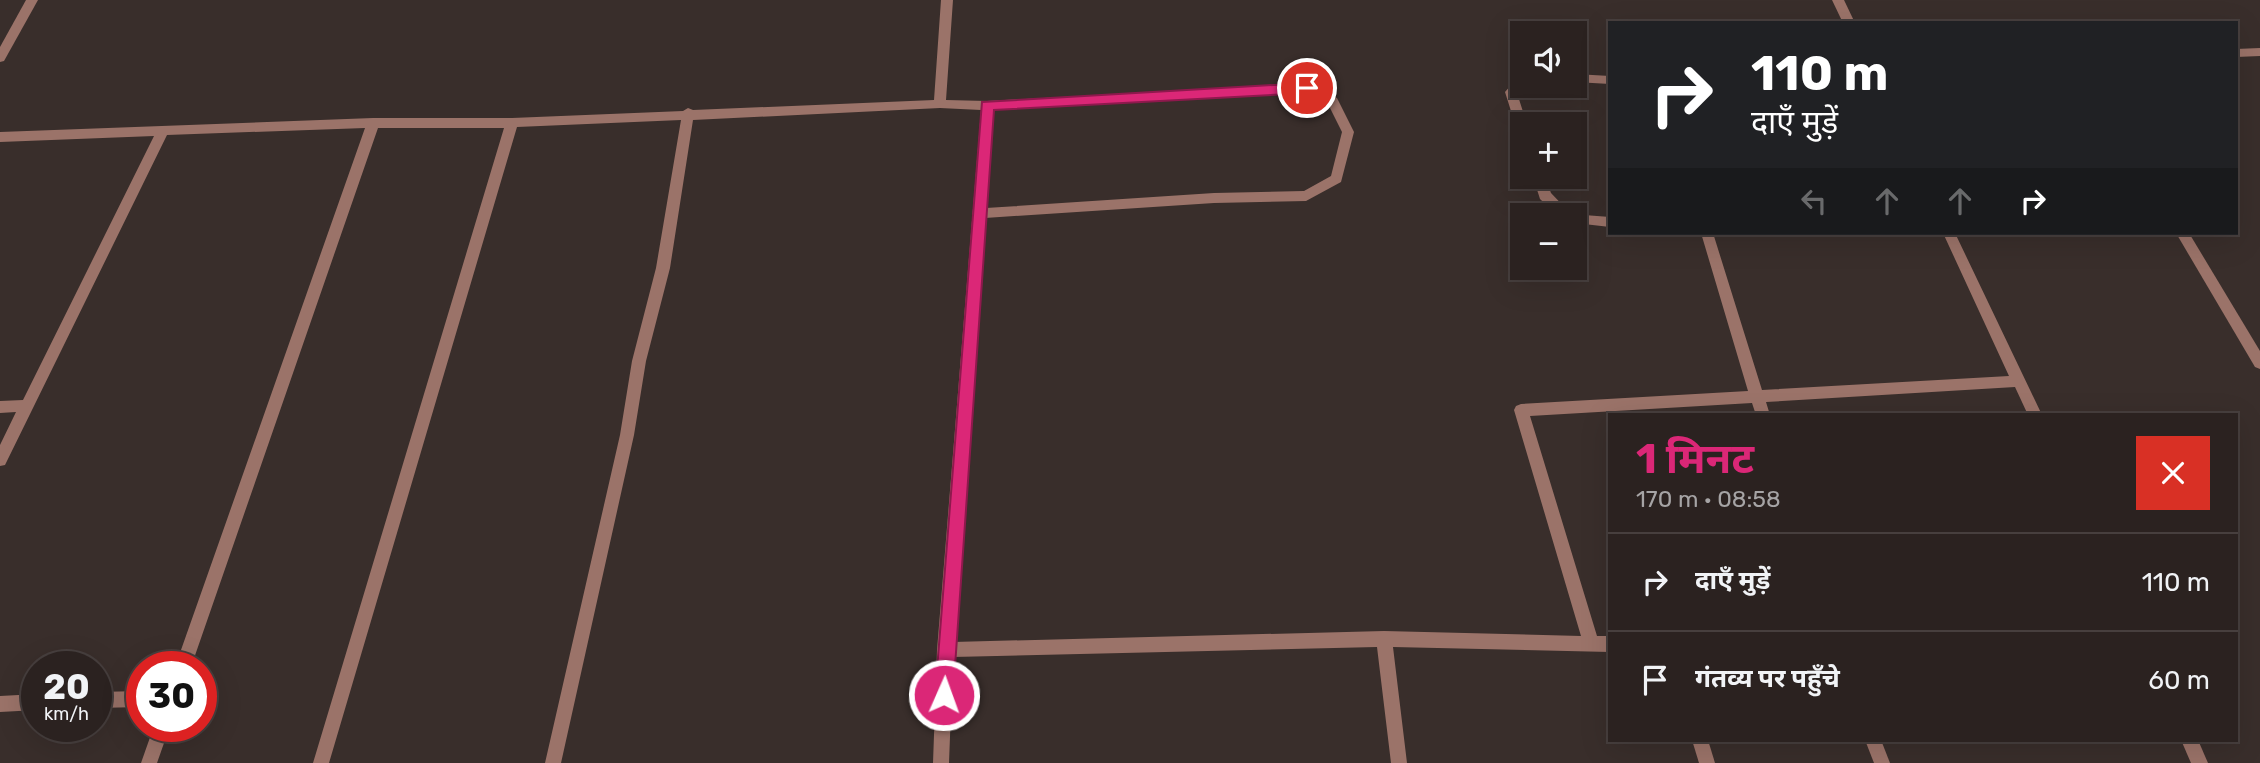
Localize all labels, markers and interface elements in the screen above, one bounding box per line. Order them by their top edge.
map controls [1510,21,1587,280]
button: sound [1510,21,1587,98]
text: 110 m [1751,44,1888,102]
icon: right [1636,49,1727,140]
pin [1277,58,1337,118]
icon: arrive [1288,69,1326,107]
text: दाएँ मुड़ें [1751,103,1838,141]
button: + [1510,112,1587,189]
icon: left [1795,182,1833,220]
icon: ahead [1868,182,1906,220]
icon: ahead [1941,182,1979,220]
icon: right [2014,182,2052,220]
button: − [1510,203,1587,280]
text: 1 मिनट [1636,434,1754,484]
button: close [2136,436,2210,510]
text: 170 m · 08:58 [1636,485,1781,513]
icon: right [1636,563,1674,601]
text: दाएँ मुड़ें [1695,565,1770,596]
text: 110 m [2142,567,2210,598]
speed limit sign: 30 [126,651,217,742]
position arrow [907,658,981,732]
icon: arrive [1636,661,1674,699]
text: गंतव्य पर पहुँचे [1695,663,1840,694]
text: 60 m [2148,665,2210,696]
text: 20 [43,666,90,708]
text: km/h [44,703,89,725]

